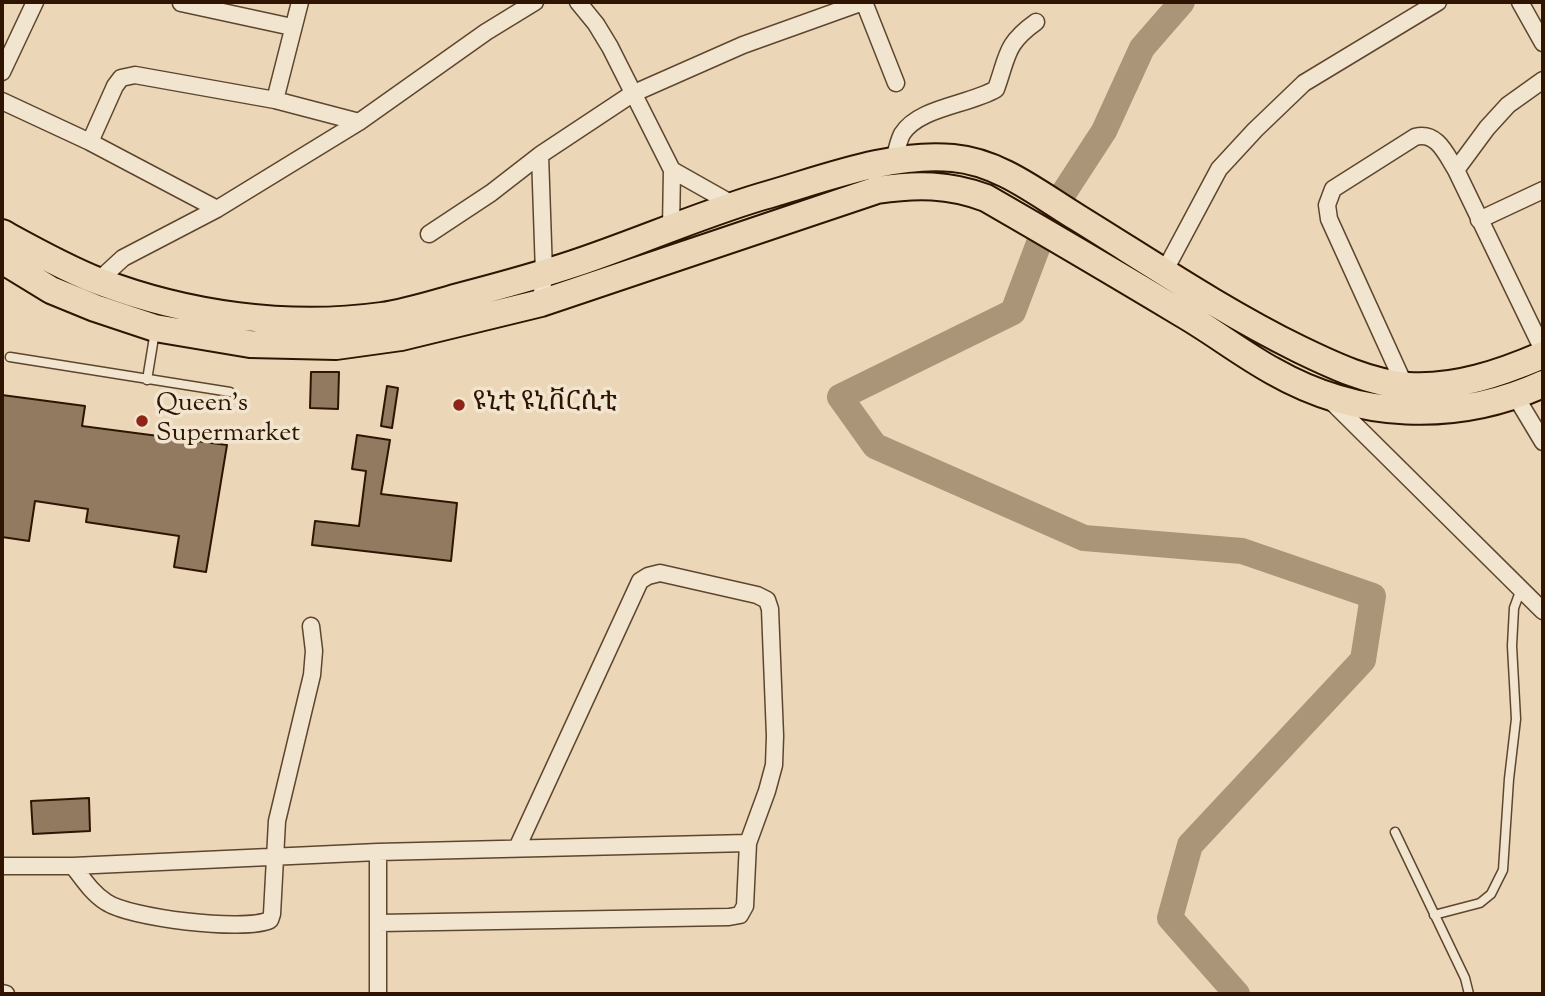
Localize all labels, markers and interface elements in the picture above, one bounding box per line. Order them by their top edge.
place label: ዩኒቲ ዩኒቨርሲቲ [473,389,617,421]
place label: Queen's Supermarket [156,390,300,452]
marker: ዩኒቲ ዩኒቨርሲቲ [451,397,467,413]
marker: Queen's Supermarket [134,413,150,429]

